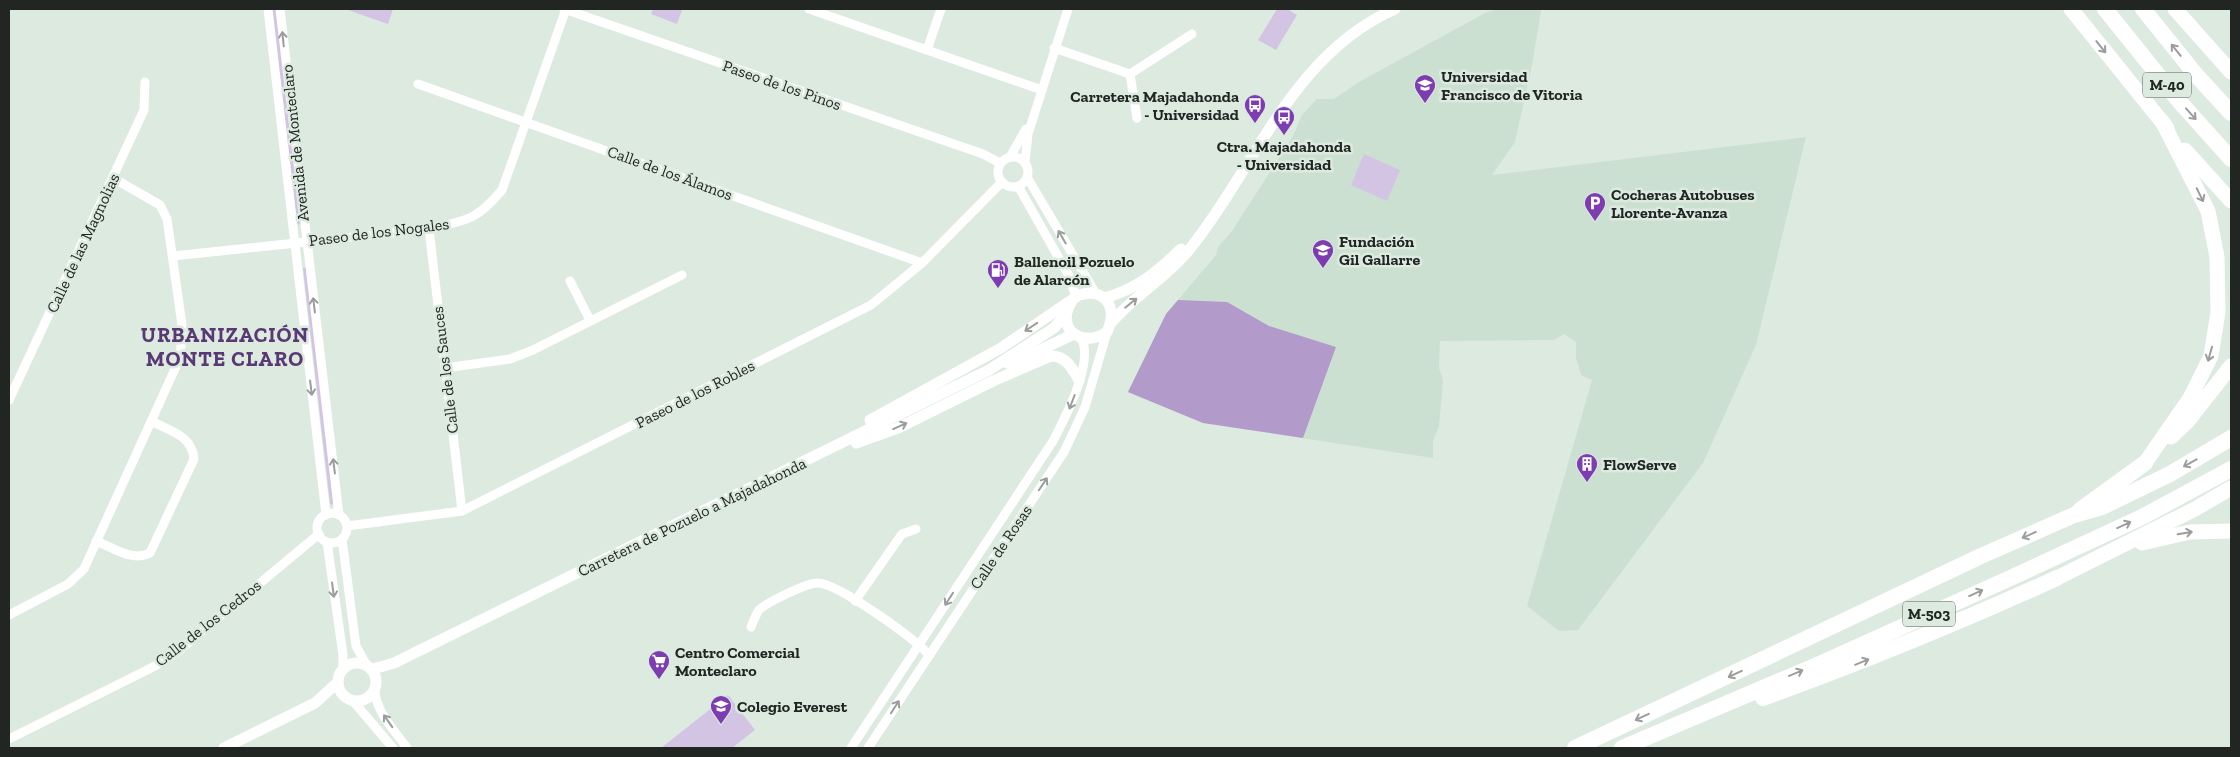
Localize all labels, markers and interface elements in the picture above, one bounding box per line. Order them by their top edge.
one-way arrow [278,32,288,48]
one-way arrow [2096,40,2107,53]
one-way arrow [2171,44,2182,57]
street label: Paseo de los Pinos [720,56,844,114]
street label: Avenida de Monteclaro [277,64,313,222]
place label: Universidad Francisco de Vitoria [1441,67,1583,104]
road number: M-40 [2143,72,2191,98]
school or university icon: Universidad Francisco de Vitoria [1413,73,1437,104]
place label: Carretera Majadahonda - Universidad [1070,87,1239,124]
bus stop icon: Carretera Majadahonda - Universidad [1243,93,1267,124]
bus stop icon: Ctra. Majadahonda - Universidad [1272,105,1296,136]
one-way arrow [2186,108,2197,121]
place label: Ctra. Majadahonda - Universidad [1217,137,1351,174]
street label: Calle de los Álamos [605,142,735,204]
street label: Calle de las Magnolias [42,170,124,316]
place label: Cocheras Autobuses Llorente-Avanza [1611,185,1755,222]
one-way arrow [2196,187,2205,202]
parking icon: Cocheras Autobuses Llorente-Avanza [1583,191,1607,222]
street label: Paseo de los Nogales [308,214,450,250]
one-way arrow [1056,231,1066,245]
place label: Fundación Gil Gallarre [1339,232,1421,269]
school or university icon: Fundación Gil Gallarre [1311,238,1335,269]
place label: Ballenoil Pozuelo de Alarcón [1014,252,1135,289]
fuel station icon: Ballenoil Pozuelo de Alarcón [986,258,1010,289]
one-way arrow [309,297,319,313]
one-way arrow [1124,298,1137,309]
street label: Calle de los Sauces [428,305,462,435]
district label: URBANIZACIÓN MONTE CLARO [141,322,309,371]
one-way arrow [1024,322,1038,333]
one-way arrow [2205,346,2215,362]
street label: Paseo de los Robles [632,356,758,432]
one-way arrow [306,379,316,395]
one-way arrow [1067,394,1076,409]
one-way arrow [892,421,907,431]
building icon: FlowServe [1575,452,1599,483]
street label: Carretera de Pozuelo a Majadahonda [575,453,810,581]
place label: FlowServe [1603,455,1677,474]
one-way arrow [2182,458,2197,468]
one-way arrow [328,459,338,475]
one-way arrow [1038,478,1048,492]
street label: Calle de Rosas [966,501,1036,593]
one-way arrow [2116,520,2131,530]
one-way arrow [2177,528,2193,538]
one-way arrow [2022,531,2037,540]
street label: Calle de los Cedros [151,576,265,670]
one-way arrow [329,582,339,598]
one-way arrow [1968,588,1983,598]
one-way arrow [944,592,954,606]
road number: M-503 [1903,602,1955,626]
place label: Centro Comercial Monteclaro [675,643,800,680]
supermarket icon: Centro Comercial Monteclaro [647,649,671,680]
one-way arrow [1854,656,1869,666]
one-way arrow [1788,668,1803,678]
one-way arrow [1728,669,1743,679]
school or university icon: Colegio Everest [709,694,733,725]
place label: Colegio Everest [737,697,848,716]
one-way arrow [890,701,900,715]
one-way arrow [1635,712,1650,722]
one-way arrow [383,714,393,728]

